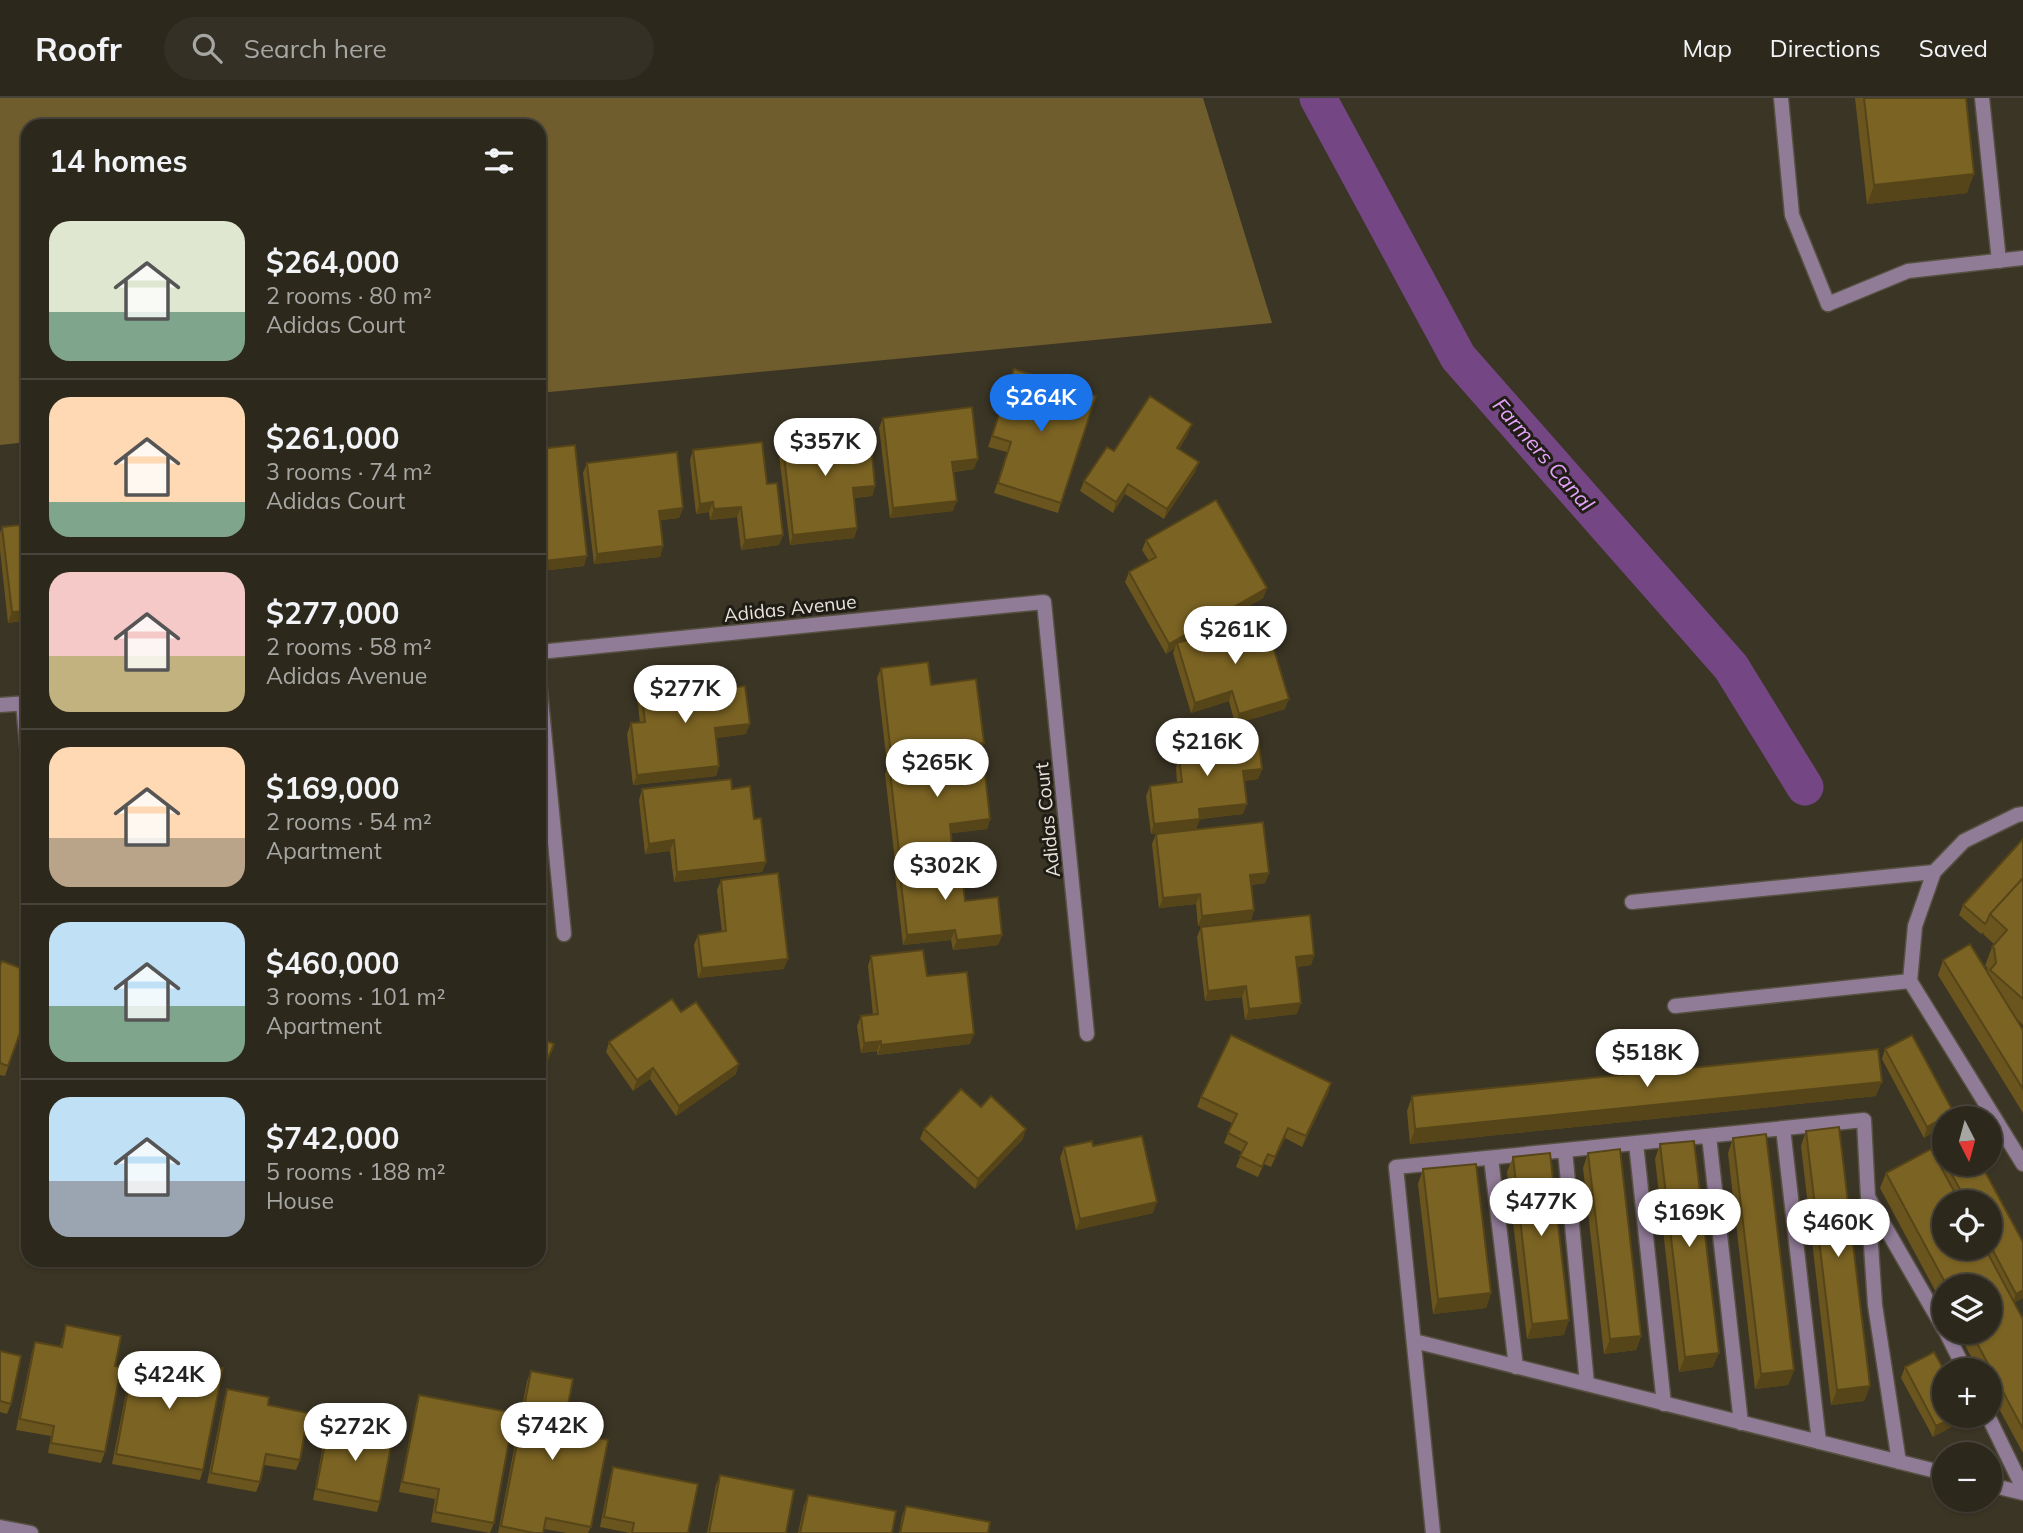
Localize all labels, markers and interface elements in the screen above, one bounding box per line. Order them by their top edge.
search box [164,17,654,80]
text: Roofr [35,28,122,69]
icon: search [188,29,226,67]
text: Search here [244,32,387,65]
text: Map [1682,33,1732,63]
text: Directions [1770,33,1881,63]
text: Saved [1919,33,1988,63]
text: 14 homes [49,142,188,180]
icon: filters [480,142,518,180]
text: $264,000 [266,243,399,281]
icon: home [105,249,189,333]
text: 2 rooms · 80 m² [266,281,432,310]
text: Adidas Court [266,310,405,339]
pin: $264K [992,374,1090,434]
text: $264K [1006,382,1076,411]
water label: Farmers Canal [1488,392,1600,516]
pin: $357K [776,418,874,478]
text: $261,000 [266,419,399,457]
icon: home [105,425,189,509]
text: $357K [790,426,860,455]
text: 3 rooms · 74 m² [266,457,432,486]
text: Adidas Court [266,486,405,515]
street label: Adidas Avenue [723,589,857,627]
text: $277,000 [266,594,399,632]
icon: home [105,600,189,684]
pin: $261K [1186,606,1284,666]
text: $261K [1200,614,1270,643]
text: 2 rooms · 58 m² [266,632,432,661]
text: Adidas Avenue [266,661,427,690]
pin: $277K [636,666,734,725]
text: $277K [650,673,720,702]
pin: $216K [1158,718,1256,778]
text: $216K [1172,726,1242,755]
pin: $265K [888,740,986,799]
text: $265K [902,747,972,776]
street label: Adidas Court [1029,761,1065,879]
text: $169,000 [266,769,399,807]
icon: home [105,775,189,859]
text: 2 rooms · 54 m² [266,807,432,836]
text: Apartment [266,836,382,865]
pin: $302K [896,842,994,902]
text: $302K [910,850,980,879]
text: $460,000 [266,944,399,982]
icon: home [105,950,189,1034]
text: 3 rooms · 101 m² [266,982,446,1011]
text: Apartment [266,1011,382,1040]
pin: $518K [1598,1030,1696,1089]
text: $518K [1612,1037,1682,1066]
north arrow [1932,1106,2002,1176]
map controls [1932,1106,2002,1512]
text: $742,000 [266,1119,399,1157]
icon: home [105,1125,189,1209]
text: 5 rooms · 188 m² [266,1157,446,1186]
pin: $477K [1492,1178,1590,1238]
text: House [266,1186,334,1215]
text: $477K [1506,1186,1576,1215]
pin: $169K [1640,1190,1738,1249]
button: locate [1932,1190,2002,1260]
text: $169K [1654,1197,1724,1226]
pin: $460K [1789,1200,1887,1259]
text: $460K [1803,1207,1873,1236]
button: layers [1932,1274,2002,1344]
pin: $424K [120,1352,218,1411]
button: + [1932,1358,2002,1428]
text: $424K [134,1359,204,1388]
pin: $742K [503,1402,601,1462]
pin: $272K [306,1404,404,1463]
text: $742K [517,1410,587,1439]
text: $272K [320,1411,390,1440]
button: − [1932,1442,2002,1512]

